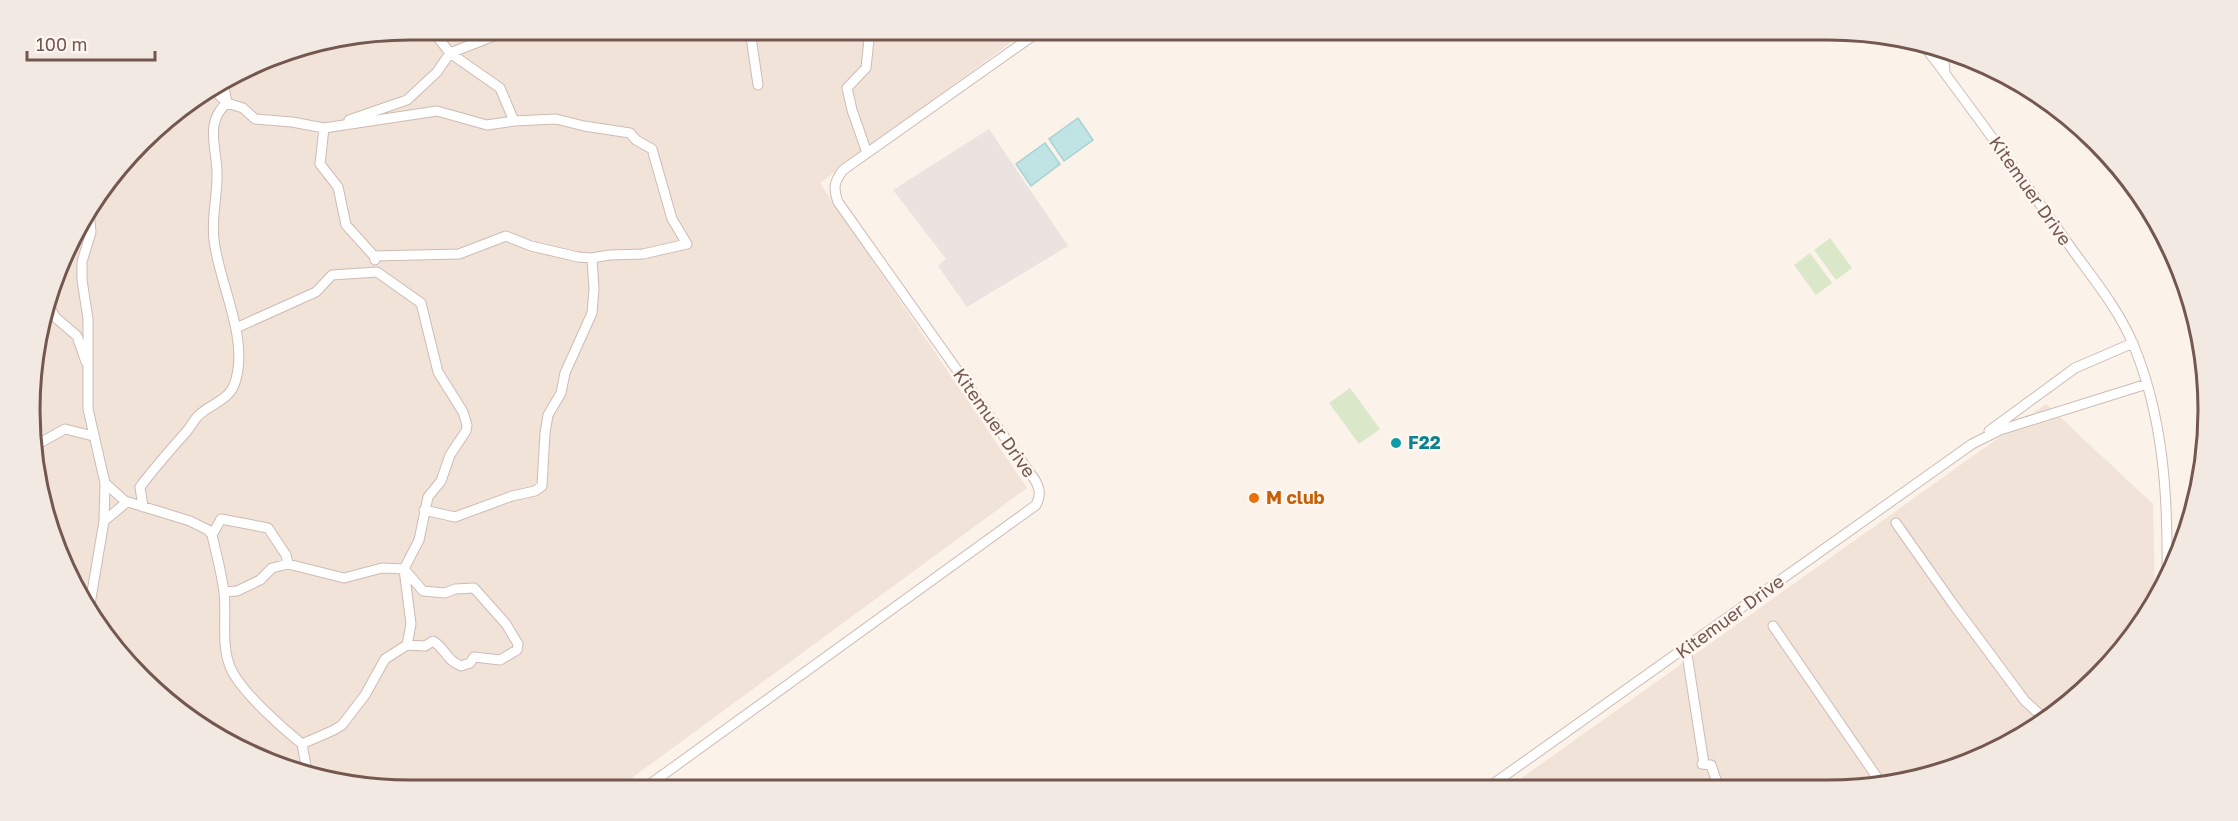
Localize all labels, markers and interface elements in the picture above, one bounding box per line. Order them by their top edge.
scale bar [27,24,154,62]
text: 100 m [36,33,87,55]
street label: Kitemuer Drive [1985,132,2077,249]
street label: Kitemuer Drive [949,364,1041,481]
place label: F22 [1408,431,1441,453]
marker: F22 [1389,436,1403,450]
place label: M club [1266,486,1325,508]
marker: M club [1247,491,1261,505]
street label: Kitemuer Drive [1671,570,1788,663]

